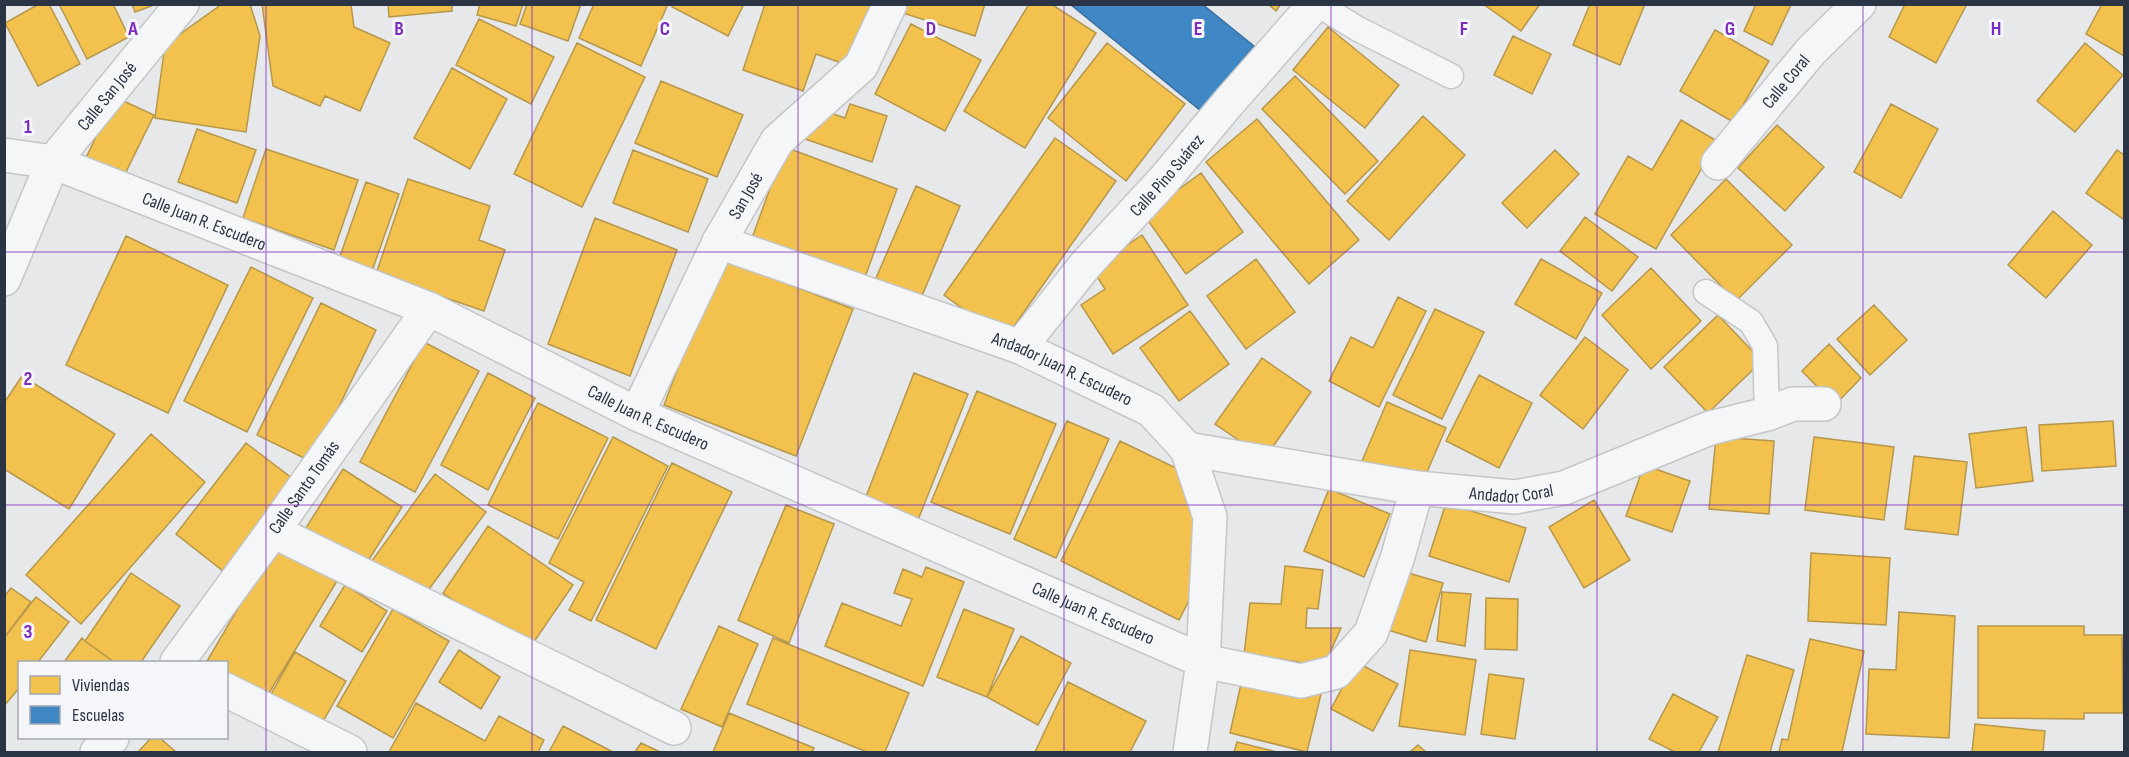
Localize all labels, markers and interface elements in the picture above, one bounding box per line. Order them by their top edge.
text: A [127,17,138,41]
text: B [394,17,404,41]
text: C [660,17,670,41]
text: D [926,17,936,41]
text: E [1194,17,1202,41]
text: F [1460,17,1468,41]
text: G [1725,17,1735,41]
text: H [1991,17,2001,41]
street label: Calle Coral [1757,50,1814,113]
street label: Calle San José [73,57,141,135]
text: 1 [24,115,32,139]
street label: Calle Pino Suárez [1125,130,1208,221]
street label: San José [724,169,767,223]
street label: Calle Juan R. Escudero [139,187,269,255]
street label: Andador Juan R. Escudero [988,327,1136,410]
text: 2 [24,367,32,391]
street label: Calle Juan R. Escudero [584,380,712,455]
street label: Calle Santo Tomás [264,437,344,538]
street label: Andador Coral [1467,480,1555,507]
street label: Calle Juan R. Escudero [1029,577,1158,649]
text: 3 [24,620,33,644]
legend [18,661,228,739]
text: Viviendas [72,675,130,696]
text: Escuelas [72,705,125,726]

